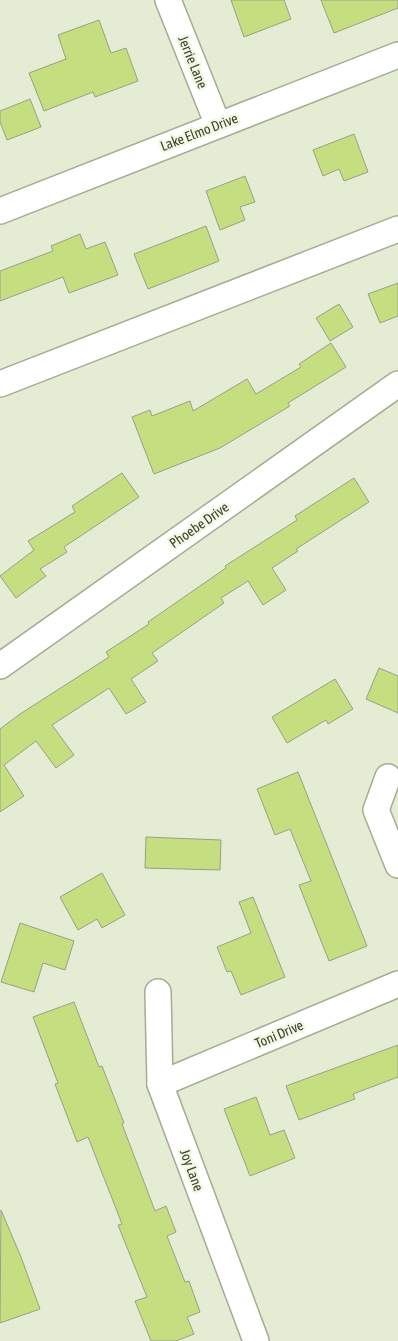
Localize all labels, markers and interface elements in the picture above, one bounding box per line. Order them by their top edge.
street label: Jerrie Lane [175,33,211,91]
street label: Lake Elmo Drive [158,110,240,154]
street label: Phoebe Drive [166,499,232,551]
street label: Toni Drive [252,1017,306,1051]
street label: Joy Lane [177,1147,207,1193]

